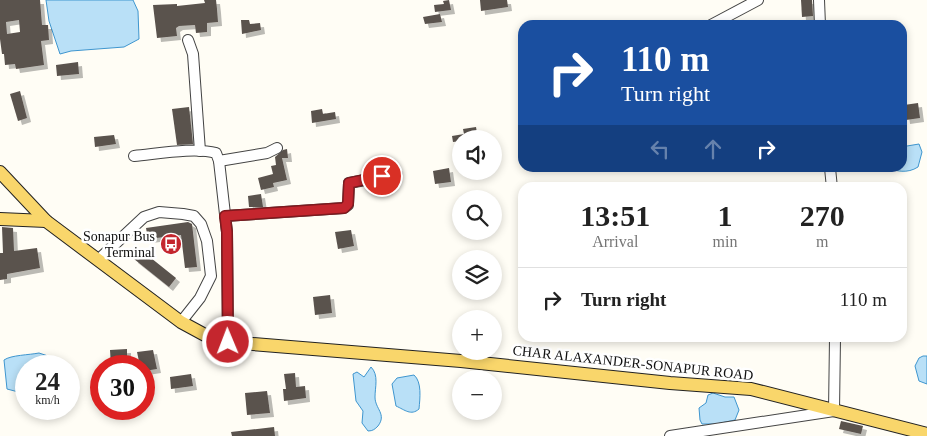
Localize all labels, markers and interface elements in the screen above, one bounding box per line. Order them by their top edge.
icon: right [538,40,603,105]
text: 110 m [621,40,709,79]
text: Turn right [621,81,710,106]
map controls [452,130,502,420]
button: sound [452,130,502,180]
icon: left [646,135,674,163]
icon: ahead [699,135,727,163]
icon: right [752,135,780,163]
pin [361,155,403,197]
icon: arrive [368,162,396,190]
button: search [452,190,502,240]
text: 13:51 [580,199,650,232]
text: 1 [717,199,732,232]
text: 270 [800,199,845,232]
place label: Sonapur Bus Terminal [83,229,155,260]
bus stop icon: Sonapur Bus Terminal [159,232,183,256]
text: Arrival [592,233,638,250]
text: min [713,233,737,250]
text: m [816,233,828,250]
button: layers [452,250,502,300]
icon: right [538,286,566,314]
text: Turn right [581,289,666,310]
text: 110 m [840,289,887,310]
button: + [452,310,502,360]
position arrow [201,315,253,367]
street label: CHAR ALAXANDER-SONAPUR ROAD [512,343,754,383]
speed limit sign: 30 [90,355,155,420]
text: 24 [35,368,60,395]
button: − [452,370,502,420]
text: km/h [35,393,60,407]

